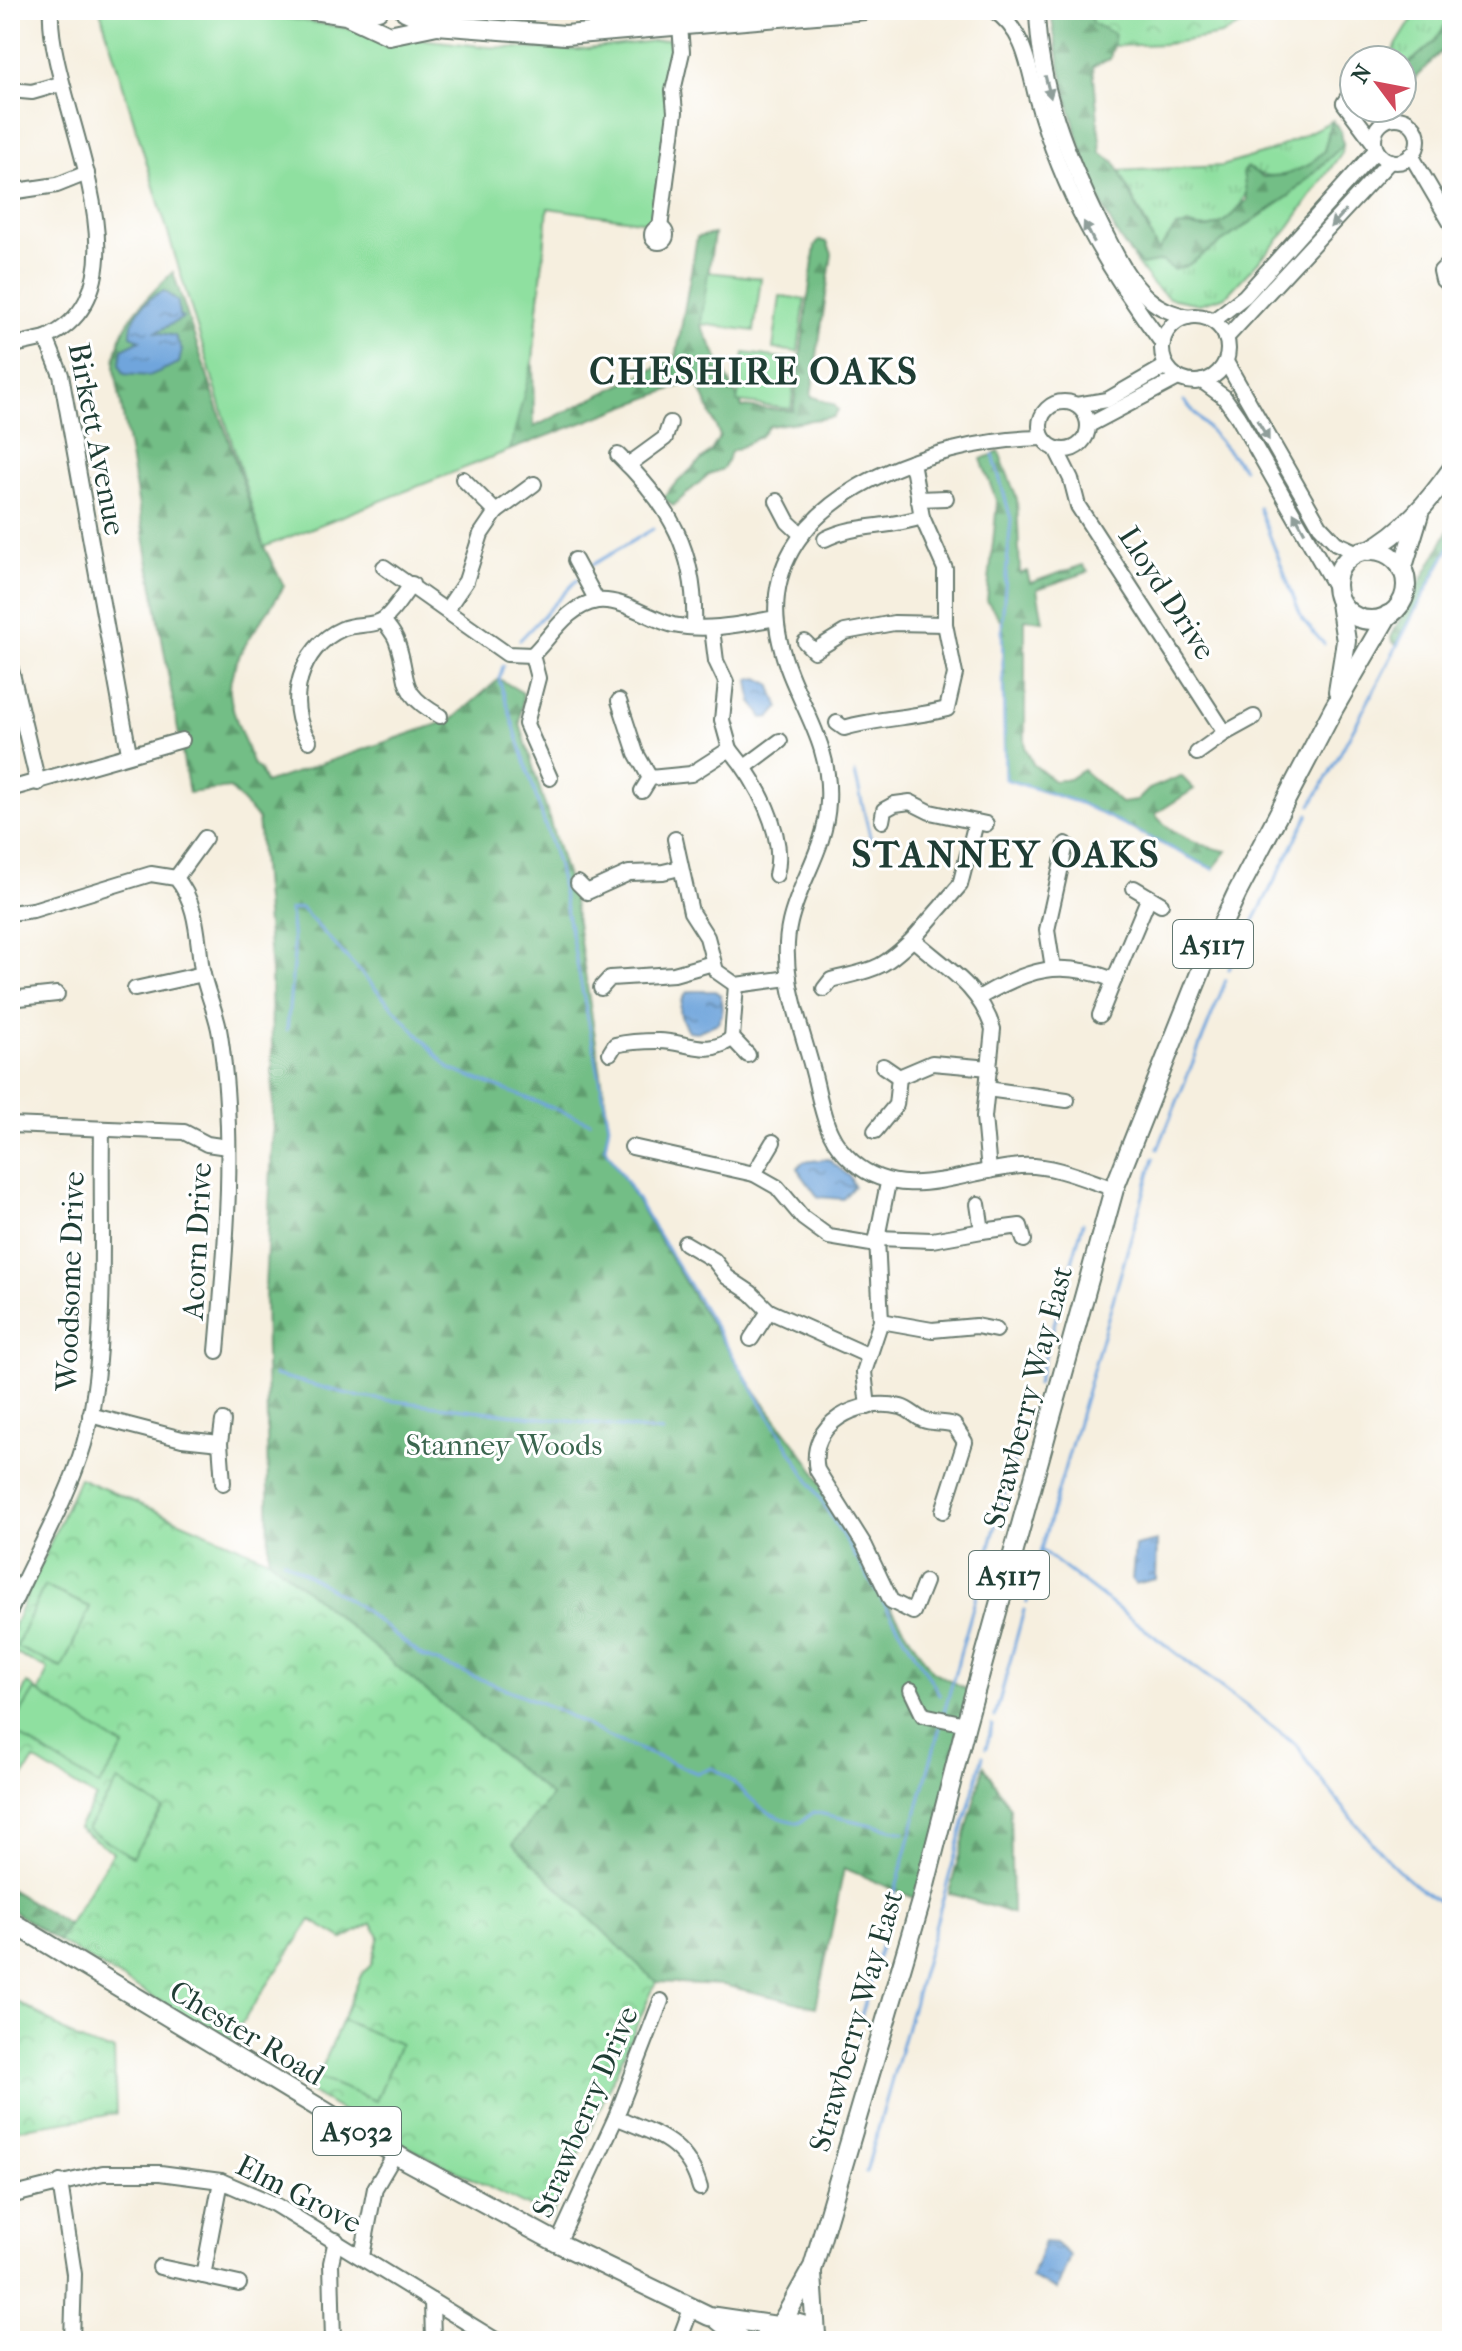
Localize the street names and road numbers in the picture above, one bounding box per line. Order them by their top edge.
street label: Birkett Avenue [61,340,132,538]
street label: Lloyd Drive [1111,520,1223,666]
road number: A5117 [1173,920,1253,968]
street label: Acorn Drive [176,1161,219,1322]
street label: Woodsome Drive [49,1170,92,1392]
street label: Strawberry Way East [977,1262,1080,1532]
road number: A5117 [969,1551,1049,1599]
street label: Strawberry Way East [802,1886,911,2156]
street label: Chester Road [163,1974,331,2094]
street label: Strawberry Drive [525,2001,646,2223]
road number: A5032 [313,2107,401,2155]
street label: Elm Grove [230,2148,367,2241]

